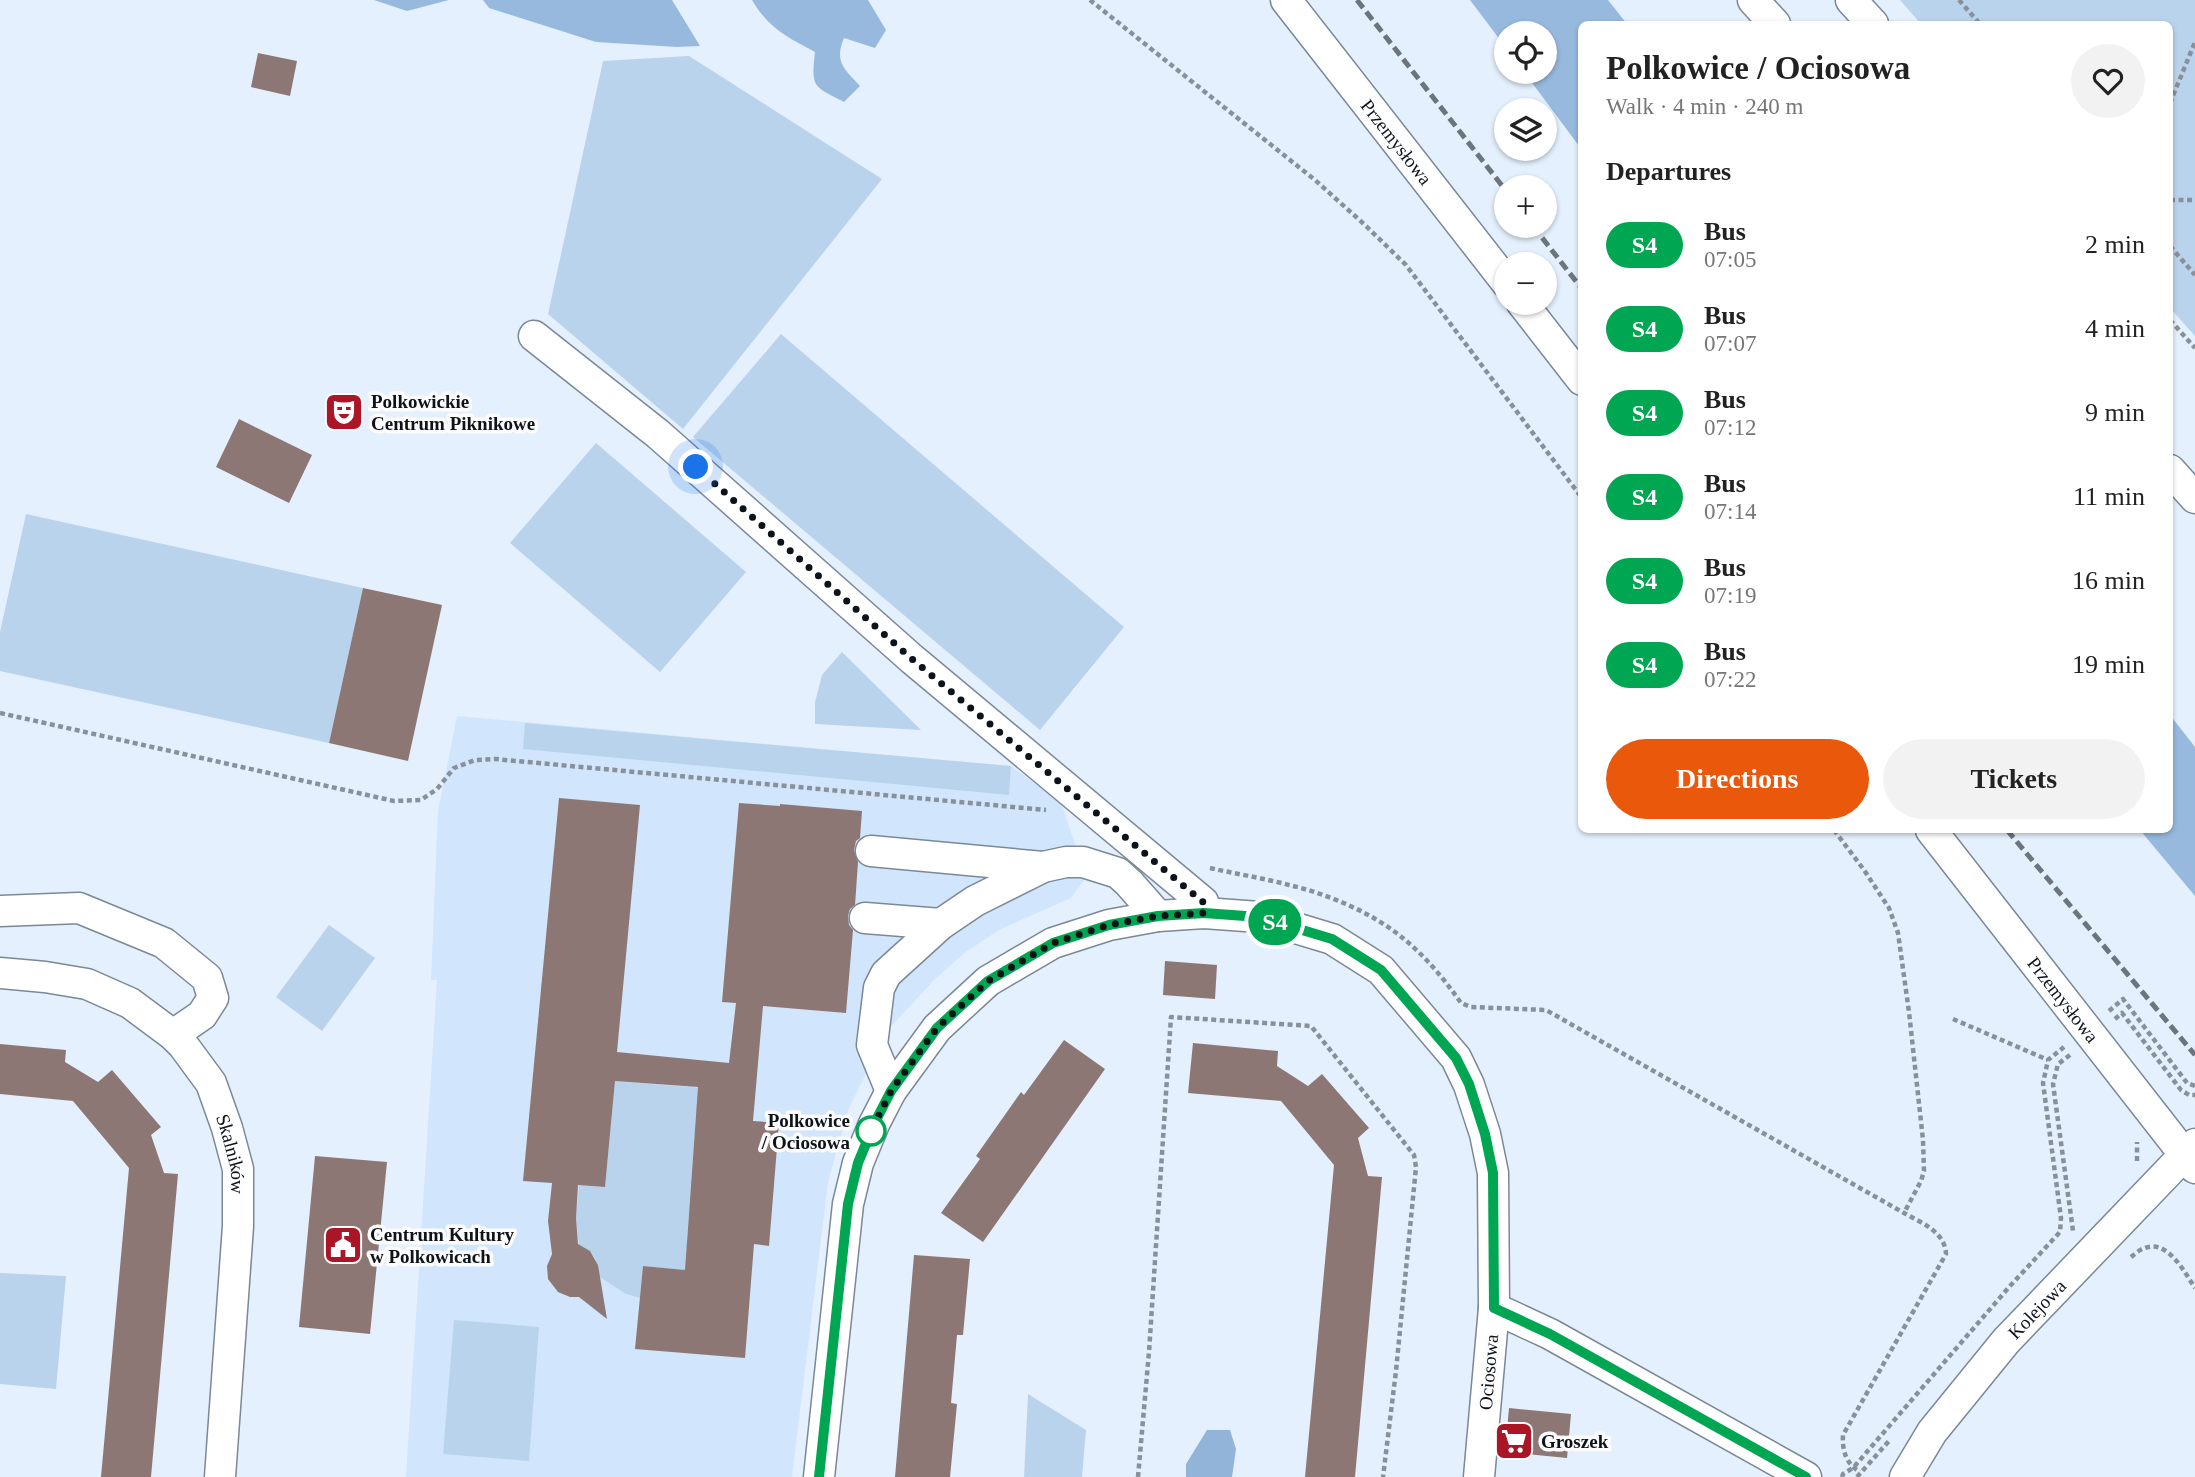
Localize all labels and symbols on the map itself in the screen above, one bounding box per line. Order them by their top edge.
street label: Przemysłowa [1357,95,1437,189]
theatre icon: Polkowickie Centrum Piknikowe [323,391,365,433]
place label: Polkowickie Centrum Piknikowe [371,391,535,434]
your location [678,449,713,484]
line badge: S4 [1244,899,1306,945]
street label: Przemysłowa [2023,953,2103,1047]
place label: Polkowice / Ociosowa [761,1110,850,1153]
street label: Skalników [212,1111,248,1194]
marker: Polkowice / Ociosowa [856,1116,886,1146]
public building icon: Centrum Kultury w Polkowicach [322,1224,364,1266]
place label: Centrum Kultury w Polkowicach [370,1224,515,1267]
street label: Kolejowa [2004,1275,2071,1343]
street label: Ociosowa [1475,1333,1502,1411]
supermarket icon: Groszek [1493,1420,1535,1462]
place label: Groszek [1541,1431,1609,1452]

